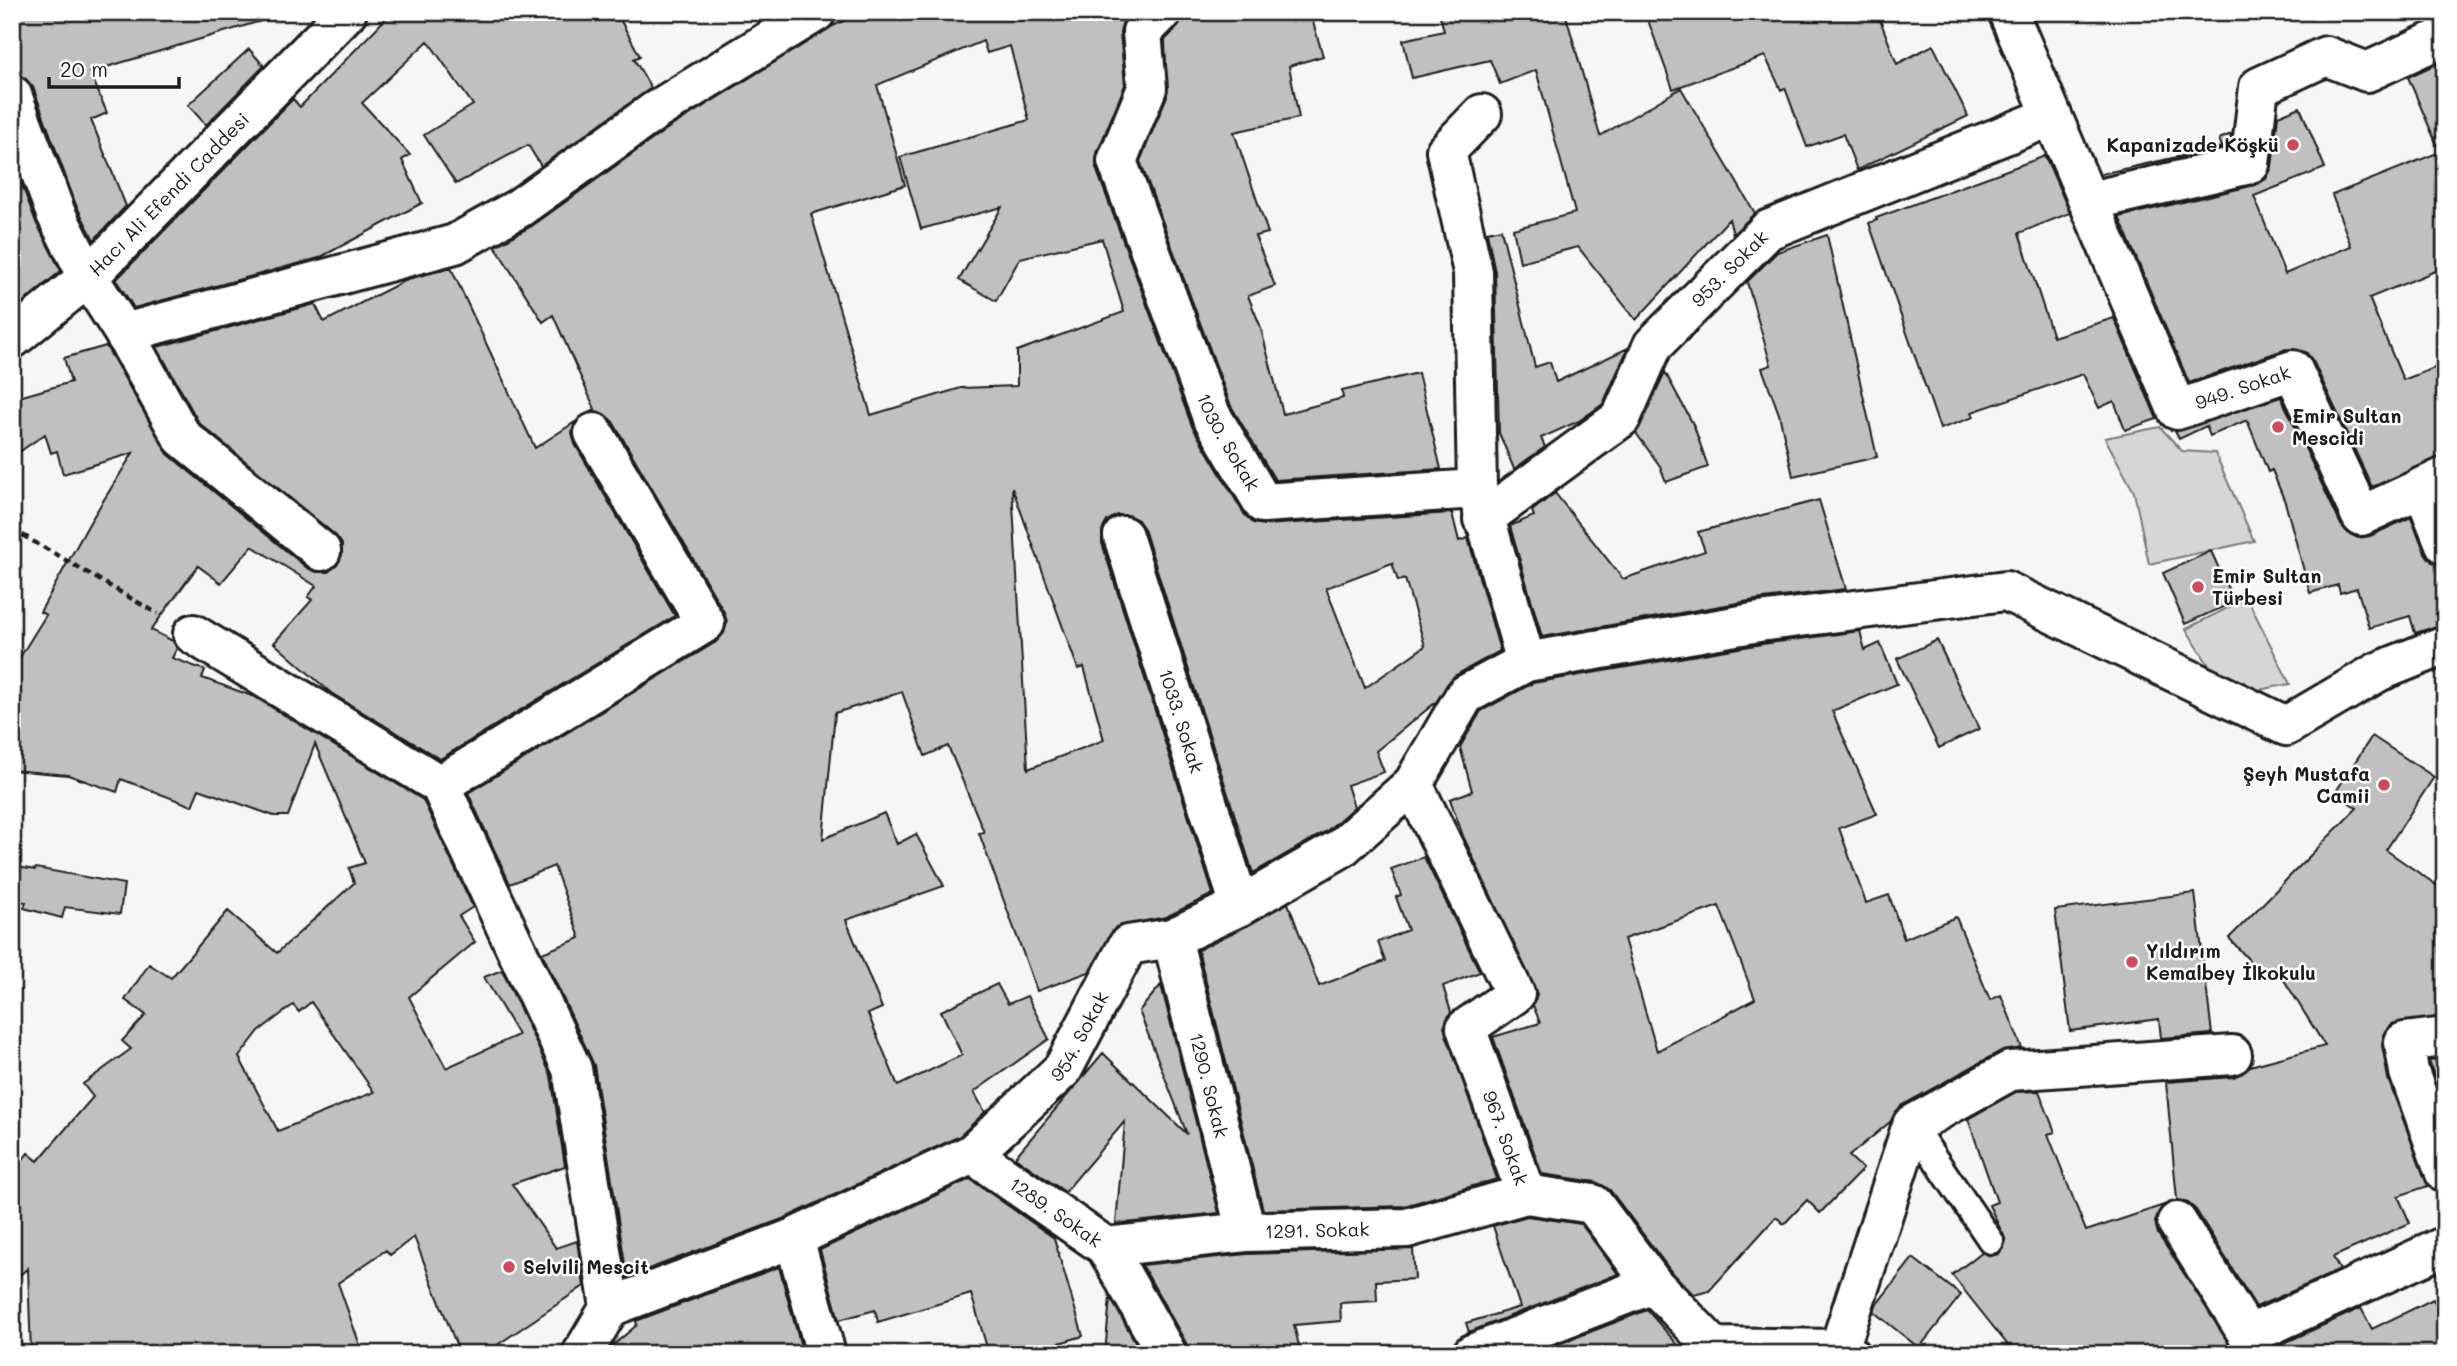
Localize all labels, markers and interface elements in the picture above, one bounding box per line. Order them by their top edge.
scale bar [49,46,178,90]
text: 20 m [60,55,108,82]
street label: Hacı Ali Efendi Caddesi [83,107,254,281]
place label: Kapanizade Köşkü [2107,132,2279,158]
marker: Kapanizade Köşkü [2285,137,2301,153]
street label: 953. Sokak [1685,224,1773,312]
street label: 949. Sokak [2192,359,2294,415]
street label: 1030. Sokak [1192,389,1266,495]
place label: Emir Sultan Mescidi [2292,403,2401,450]
marker: Emir Sultan Mescidi [2270,419,2286,435]
place label: Emir Sultan Türbesi [2212,563,2321,610]
marker: Emir Sultan Türbesi [2190,579,2206,595]
street label: 1033. Sokak [1154,665,1210,776]
place label: Şeyh Mustafa Camii [2243,761,2370,808]
marker: Şeyh Mustafa Camii [2376,777,2392,793]
place label: Yıldırım Kemalbey İlkokulu [2146,938,2316,985]
marker: Yıldırım Kemalbey İlkokulu [2124,954,2140,970]
street label: 954. Sokak [1045,987,1114,1087]
street label: 1290. Sokak [1184,1030,1235,1141]
street label: 967. Sokak [1478,1087,1535,1189]
street label: 1289. Sokak [1005,1171,1107,1253]
street label: 1291. Sokak [1265,1216,1370,1244]
place label: Selvili Mescit [523,1254,649,1279]
marker: Selvili Mescit [501,1259,517,1275]

